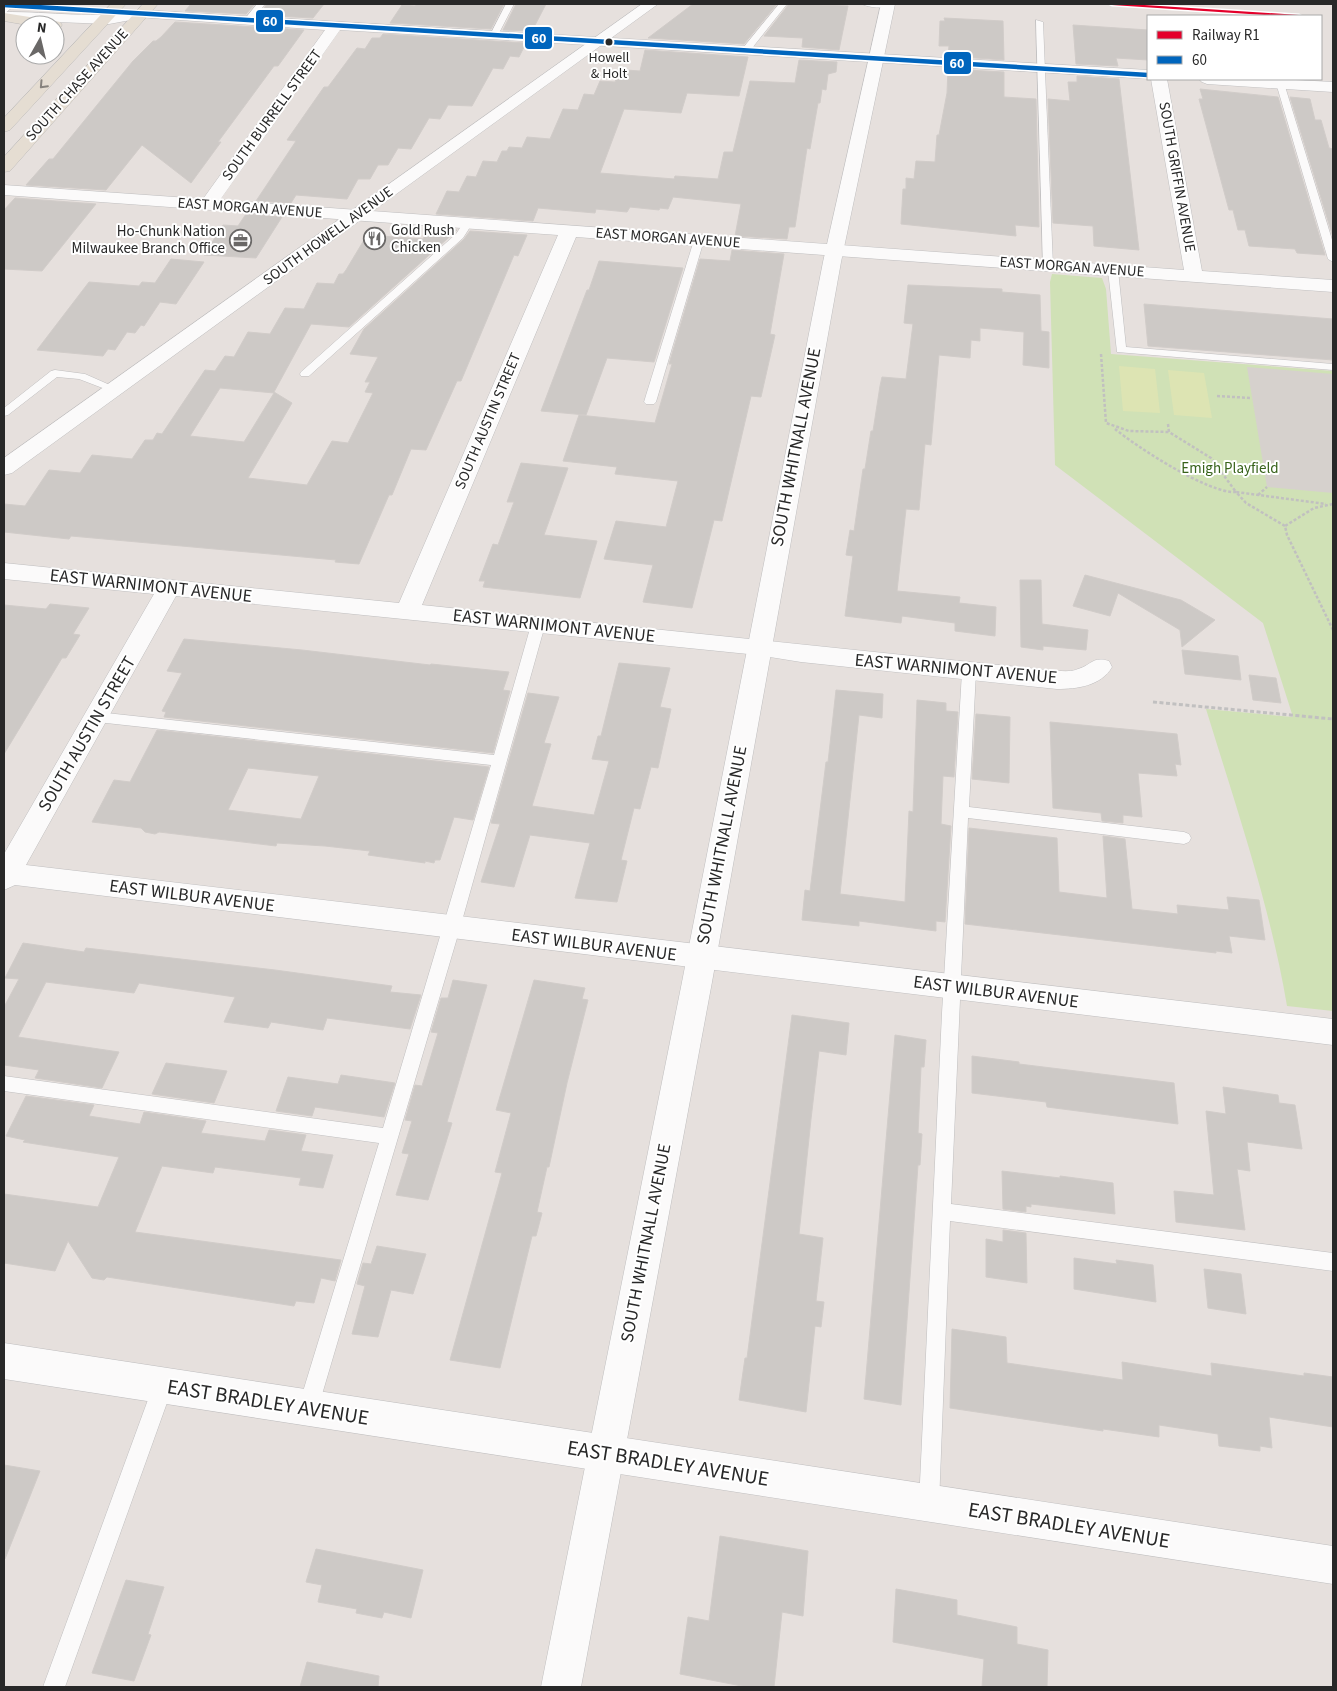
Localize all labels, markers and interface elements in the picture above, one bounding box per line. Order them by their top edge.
line badge: 60 [255,9,284,33]
text: 60 [263,12,277,32]
north arrow [15,15,65,65]
legend [1147,15,1322,80]
street label: SOUTH CHASE AVENUE [22,25,132,145]
text: Railway R1 [1192,25,1260,46]
line badge: 60 [524,26,553,50]
text: 60 [532,29,546,49]
marker: Howell & Holt [604,37,614,47]
street label: SOUTH BURRELL STREET [217,45,327,185]
place label: Howell & Holt [589,48,630,84]
text: 60 [1192,50,1207,71]
line badge: 60 [943,51,972,75]
text: 60 [950,54,964,74]
one-way arrow [40,79,49,88]
street label: SOUTH GRIFFIN AVENUE [1153,100,1201,254]
street label: SOUTH HOWELL AVENUE [259,182,397,290]
street label: EAST MORGAN AVENUE [177,192,323,224]
place label: Gold Rush Chicken [391,220,455,258]
place label: Ho-Chunk Nation Milwaukee Branch Office [71,221,225,259]
street label: EAST MORGAN AVENUE [595,222,741,254]
restaurant icon: Gold Rush Chicken [363,227,387,251]
office icon: Ho-Chunk Nation Milwaukee Branch Office [229,228,253,252]
street label: EAST MORGAN AVENUE [999,251,1145,283]
street label: SOUTH WHITNALL AVENUE [764,345,828,549]
street label: SOUTH AUSTIN STREET [450,349,526,493]
park label: Emigh Playfield [1181,458,1279,479]
street label: EAST WARNIMONT AVENUE [49,563,253,609]
street label: EAST WARNIMONT AVENUE [452,603,656,649]
street label: EAST WARNIMONT AVENUE [854,648,1058,690]
street label: SOUTH AUSTIN STREET [32,651,142,816]
street label: SOUTH WHITNALL AVENUE [690,743,754,947]
street label: EAST WILBUR AVENUE [108,873,276,919]
street label: EAST WILBUR AVENUE [510,922,678,968]
street label: EAST WILBUR AVENUE [912,969,1080,1015]
street label: SOUTH WHITNALL AVENUE [614,1141,678,1345]
street label: EAST BRADLEY AVENUE [165,1371,371,1433]
street label: EAST BRADLEY AVENUE [565,1432,771,1494]
street label: EAST BRADLEY AVENUE [966,1494,1172,1556]

